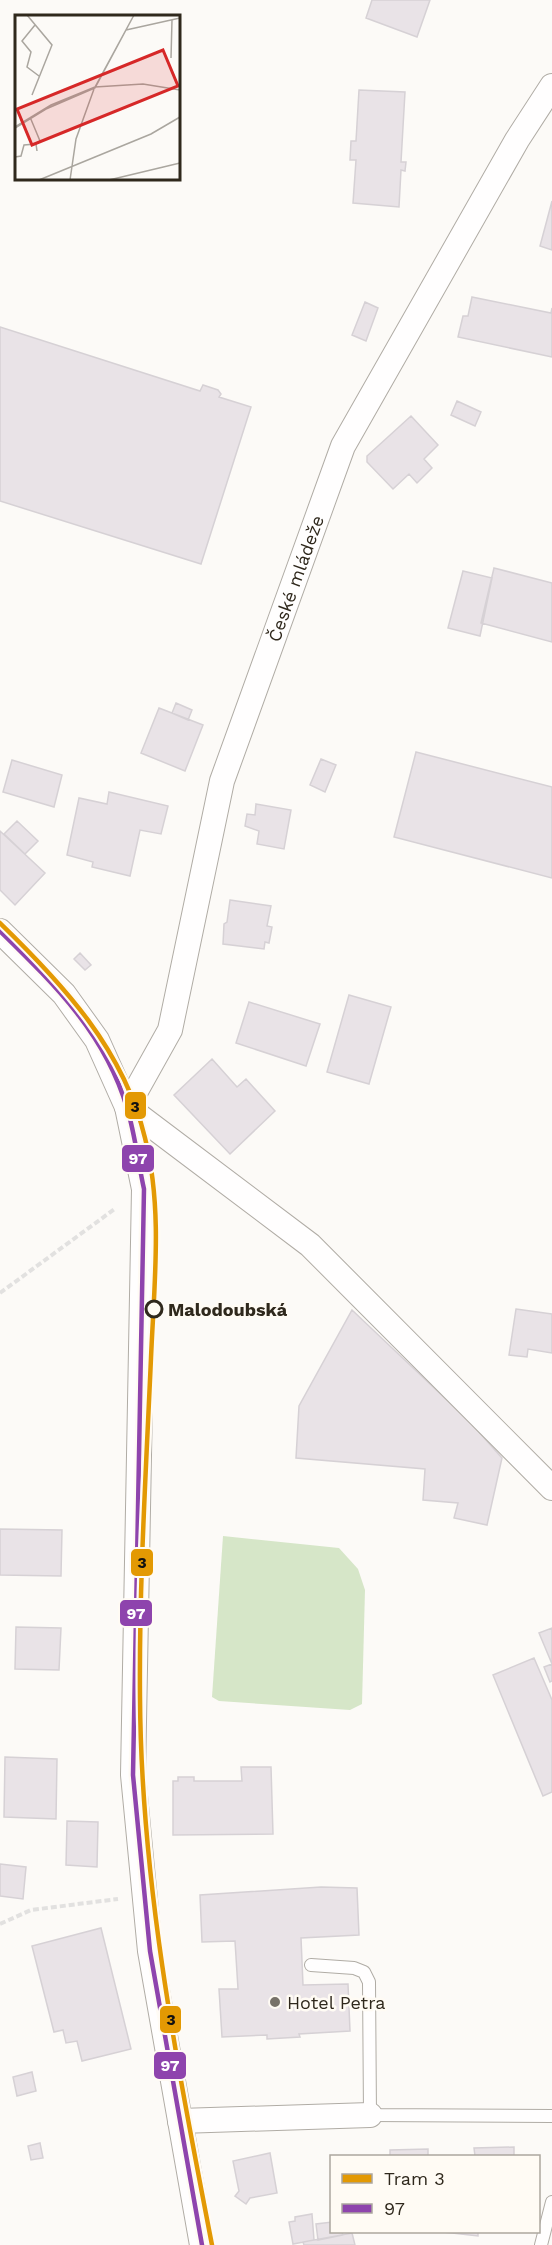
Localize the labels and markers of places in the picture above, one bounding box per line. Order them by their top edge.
place label: Malodoubská [168,1299,288,1320]
marker: Malodoubská [145,1300,163,1318]
place label: Hotel Petra [287,1992,385,2013]
marker: Hotel Petra [268,1995,282,2009]

